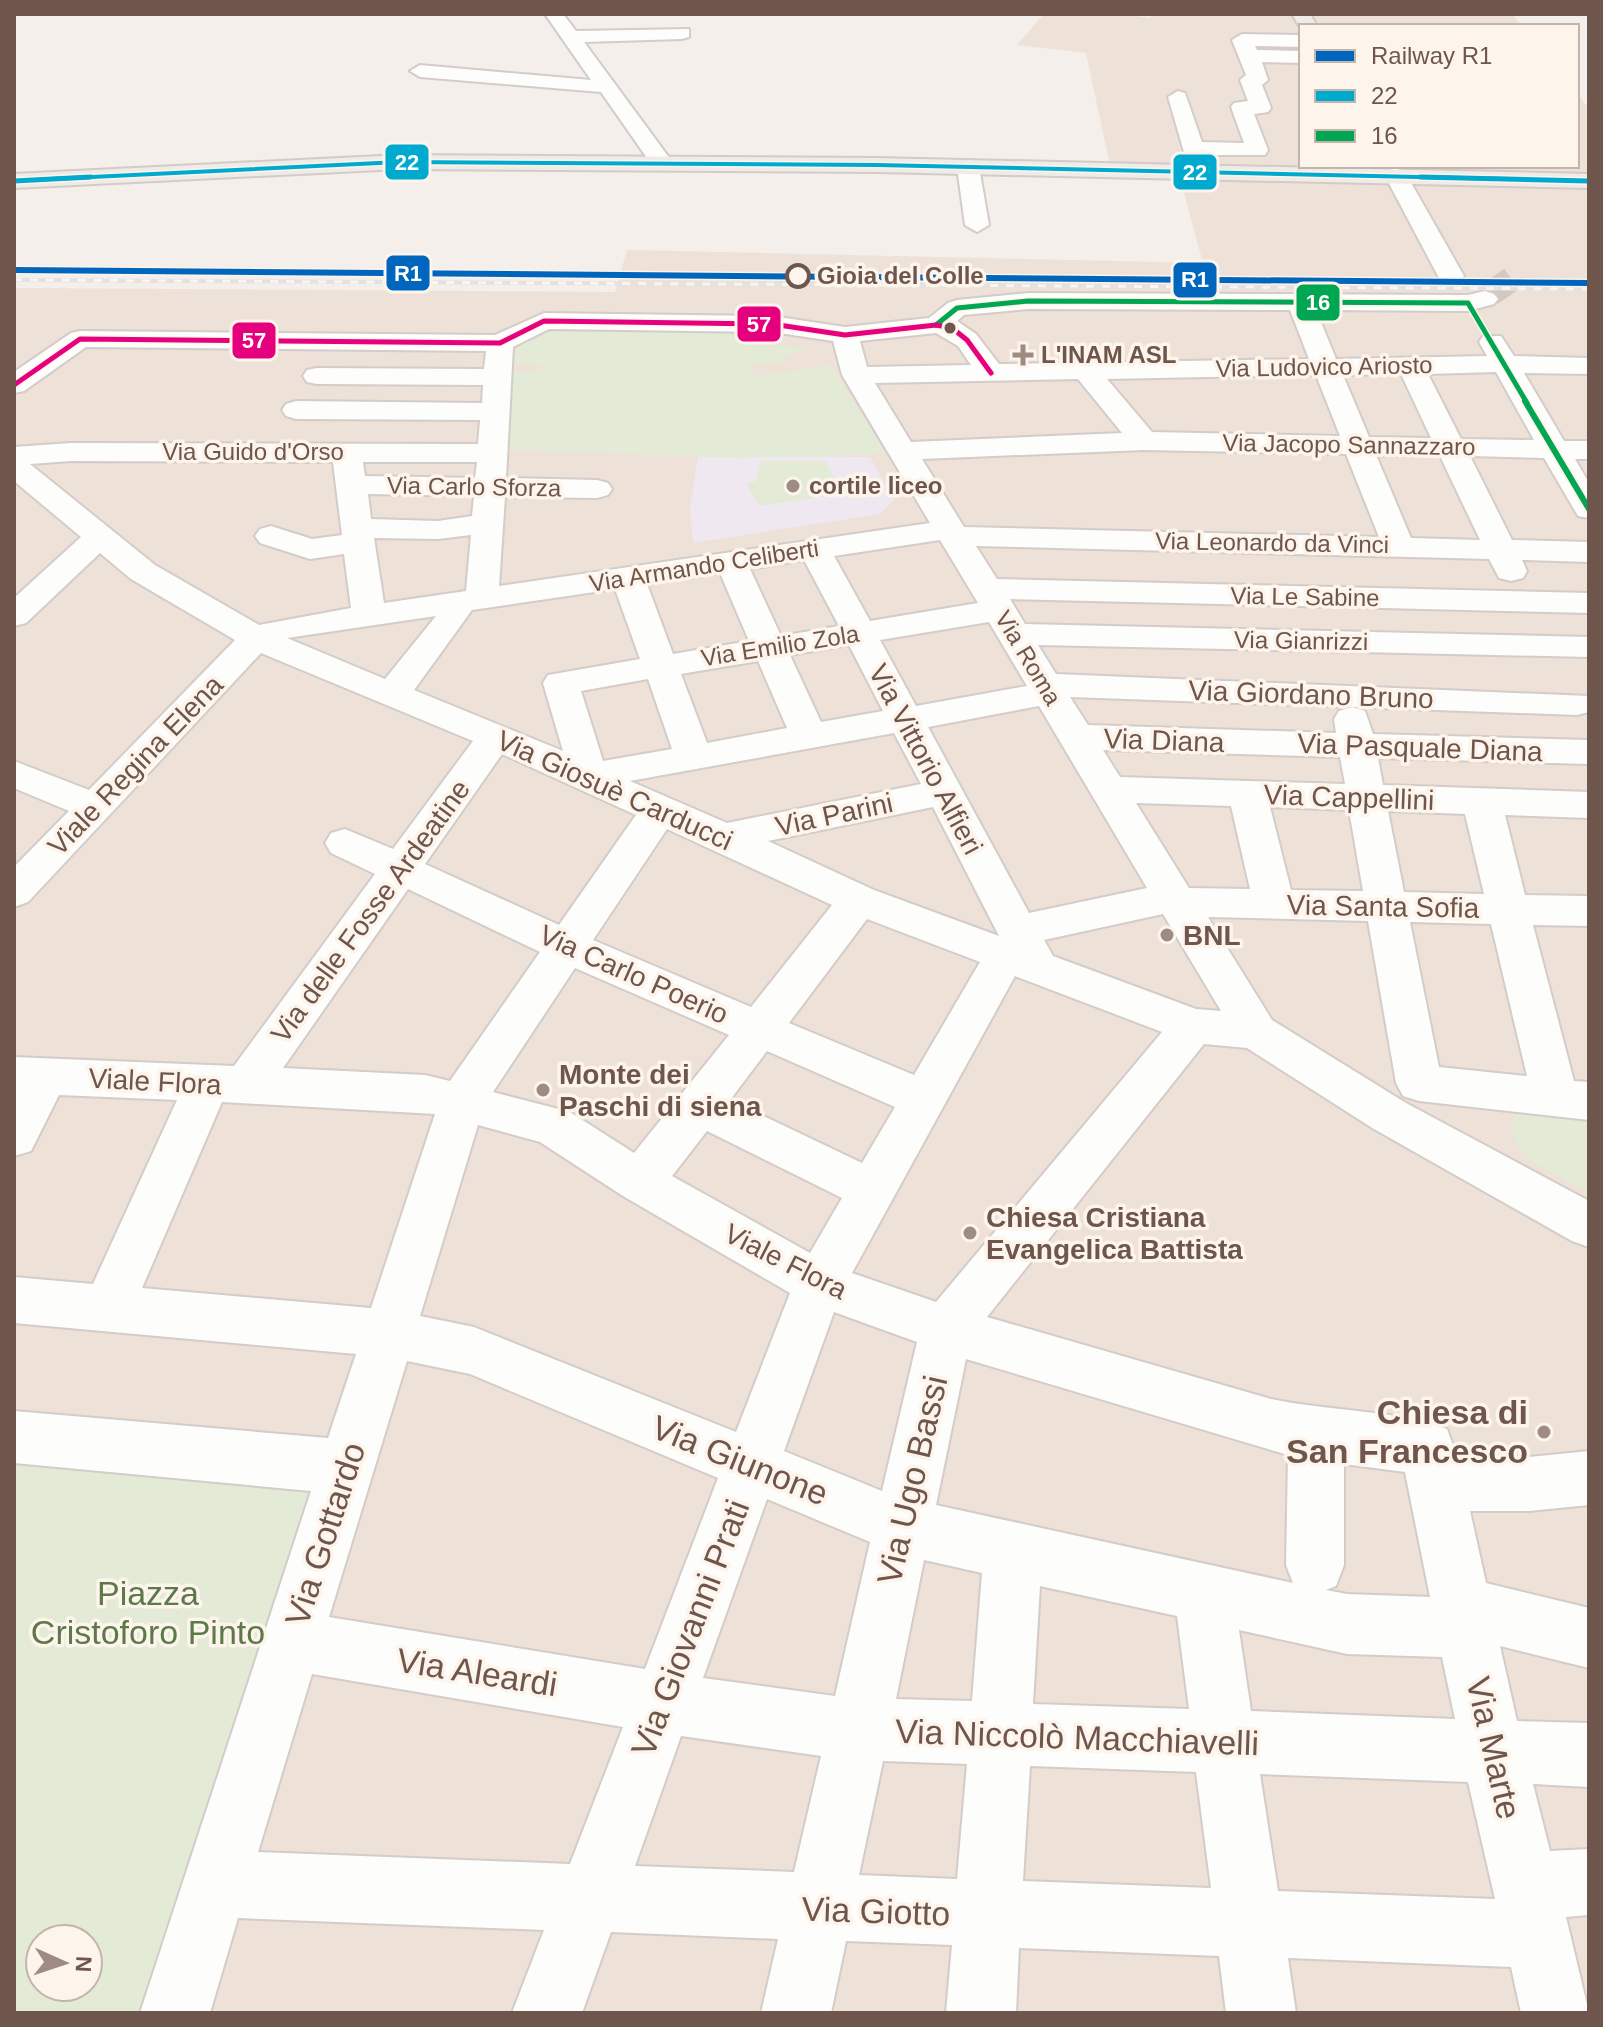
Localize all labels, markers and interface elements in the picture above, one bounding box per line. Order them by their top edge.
legend [1299,24,1579,168]
text: Railway R1 [1371,42,1492,69]
text: 22 [1371,82,1398,109]
text: 16 [1371,122,1398,149]
line badge: 22 [384,143,430,181]
text: 22 [395,150,419,175]
line badge: 22 [1172,153,1218,191]
text: 22 [1183,160,1207,185]
line badge: R1 [385,254,431,292]
text: R1 [394,261,422,286]
line badge: R1 [1172,261,1218,299]
place label: Gioia del Colle [817,262,984,289]
marker: Gioia del Colle [786,264,810,288]
text: R1 [1181,267,1209,292]
line badge: 16 [1295,283,1341,322]
text: 16 [1306,290,1330,315]
line badge: 57 [736,305,782,343]
text: 57 [747,312,771,337]
unlabelled marker [942,320,958,336]
line badge: 57 [231,321,277,360]
text: 57 [242,328,266,353]
place label: L'INAM ASL [1041,341,1176,368]
marker: L'INAM ASL [1012,344,1034,366]
street label: Via Ludovico Ariosto [1215,351,1433,382]
street label: Via Jacopo Sannazzaro [1222,429,1476,460]
street label: Via Guido d'Orso [162,438,344,465]
street label: Via Carlo Sforza [387,471,562,502]
place label: cortile liceo [809,472,942,499]
marker: cortile liceo [784,477,802,495]
street label: Via Leonardo da Vinci [1155,527,1389,558]
street label: Via Armando Celiberti [587,534,820,597]
street label: Via Le Sabine [1230,582,1380,611]
street label: Via Roma [990,606,1067,710]
street label: Via Emilio Zola [699,620,862,671]
street label: Via Gianrizzi [1234,626,1368,655]
street label: Via Vittorio Alfieri [862,659,989,860]
street label: Viale Regina Elena [42,669,229,862]
street label: Via Giordano Bruno [1188,675,1434,714]
street label: Via Diana [1103,723,1225,758]
street label: Via Giosuè Carducci [492,724,737,856]
street label: Via Pasquale Diana [1297,728,1544,767]
street label: Via delle Fosse Ardeatine [265,774,476,1049]
street label: Via Cappellini [1263,779,1435,816]
street label: Via Parini [773,787,896,842]
street label: Via Santa Sofia [1286,889,1480,924]
street label: Via Carlo Poerio [535,919,733,1030]
place label: BNL [1183,920,1241,951]
marker: BNL [1158,926,1176,944]
place label: Monte dei Paschi di siena [559,1059,762,1122]
street label: Viale Flora [88,1063,223,1100]
marker: Monte dei Paschi di siena [534,1081,552,1099]
place label: Chiesa Cristiana Evangelica Battista [986,1202,1243,1265]
street label: Viale Flora [719,1217,853,1306]
marker: Chiesa Cristiana Evangelica Battista [961,1224,979,1242]
street label: Via Ugo Bassi [870,1372,954,1588]
place label: Chiesa di San Francesco [1286,1393,1528,1470]
street label: Via Giunone [646,1407,834,1513]
marker: Chiesa di San Francesco [1535,1423,1553,1441]
street label: Via Gottardo [278,1438,372,1630]
street label: Via Giovanni Prati [624,1494,756,1762]
park label: Piazza Cristoforo Pinto [31,1574,265,1651]
street label: Via Aleardi [394,1641,560,1703]
street label: Via Marte [1459,1673,1529,1823]
street label: Via Niccolò Macchiavelli [894,1712,1260,1762]
street label: Via Giotto [801,1889,951,1933]
north arrow [24,1923,104,2003]
text: N [71,1955,96,1973]

